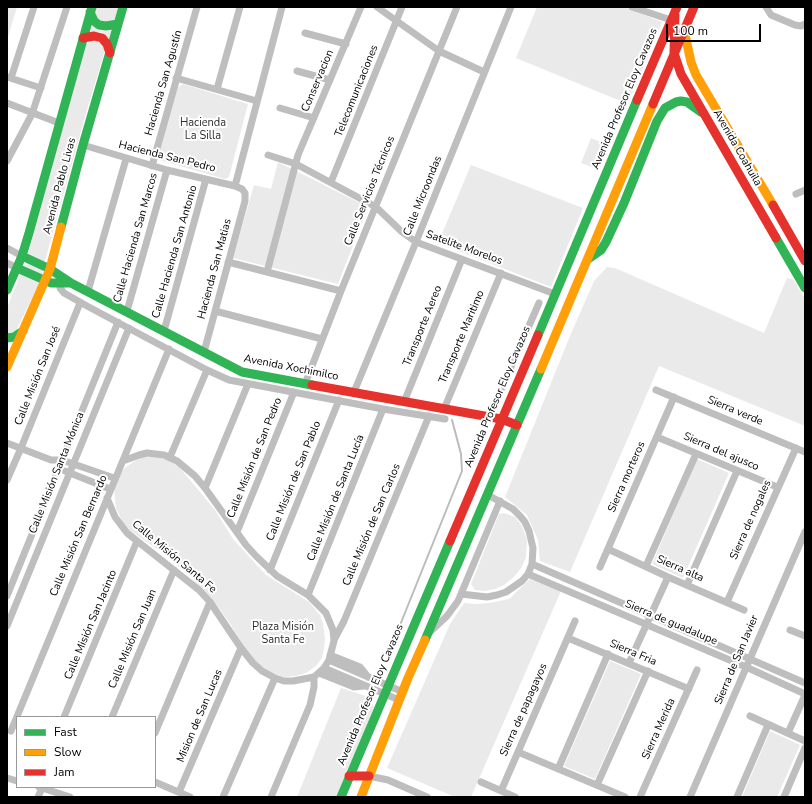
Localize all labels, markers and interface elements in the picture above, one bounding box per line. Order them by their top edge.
scale bar [668,16,763,42]
text: 100 m [673,23,708,39]
street label: Avenida Profesor Eloy Cavazos [589,26,661,172]
street label: Hacienda San Agustín [143,29,185,137]
street label: Telecomunicaciones [332,43,382,139]
street label: Conservacion [299,48,337,114]
street label: Avenida Coahuila [710,107,764,189]
park label: Hacienda La Silla [180,116,226,142]
street label: Calle Servicios Técnicos [342,134,398,248]
street label: Avenida Pablo Livas [41,136,79,236]
street label: Hacienda San Pedro [117,139,217,175]
street label: Calle Microondas [401,154,445,238]
street label: Calle Hacienda San Marcos [111,172,161,304]
street label: Calle Hacienda San Antonio [150,184,200,320]
street label: Hacienda San Matias [195,217,235,321]
street label: Satelite Morelos [424,228,504,268]
street label: Transporte Aereo [401,284,445,368]
street label: Transporte Maritimo [436,288,488,386]
street label: Avenida Profesor Eloy Cavazos [462,324,534,470]
street label: Calle Misión San José [12,325,64,427]
street label: Avenida Xochimilco [242,352,340,384]
street label: Sierra verde [705,393,765,429]
street label: Calle Misión de San Pedro [225,396,285,520]
street label: Calle Misión Santa Mónica [27,410,87,536]
street label: Calle Misión de San Pablo [264,419,324,543]
street label: Sierra del ajusco [681,430,761,474]
street label: Calle Misión de Santa Lucía [305,433,367,563]
street label: Sierra morteros [605,439,649,515]
street label: Calle Misión de San Carlos [340,462,404,588]
street label: Calle Misión San Bernardo [47,473,111,599]
street label: Sierra de nogales [728,478,774,562]
street label: Calle Misión Santa Fe [129,518,219,596]
street label: Sierra alta [654,553,706,585]
street label: Calle Misión San Jacinto [62,568,120,682]
street label: Calle Misión San Juan [106,587,160,691]
street label: Sierra de guadalupe [623,598,719,648]
street label: Sierra de San Javier [712,613,762,707]
park label: Plaza Misión Santa Fe [252,620,314,646]
street label: Avenida Profesor Eloy Cavazos [335,622,407,768]
street label: Sierra Fria [607,637,659,669]
street label: Sierra de papagayos [498,661,550,759]
street label: Mision de San Lucas [174,667,226,765]
street label: Sierra Merida [640,696,678,762]
legend [16,716,156,788]
text: Fast [54,724,77,740]
text: Slow [54,744,82,760]
text: Jam [54,764,75,780]

